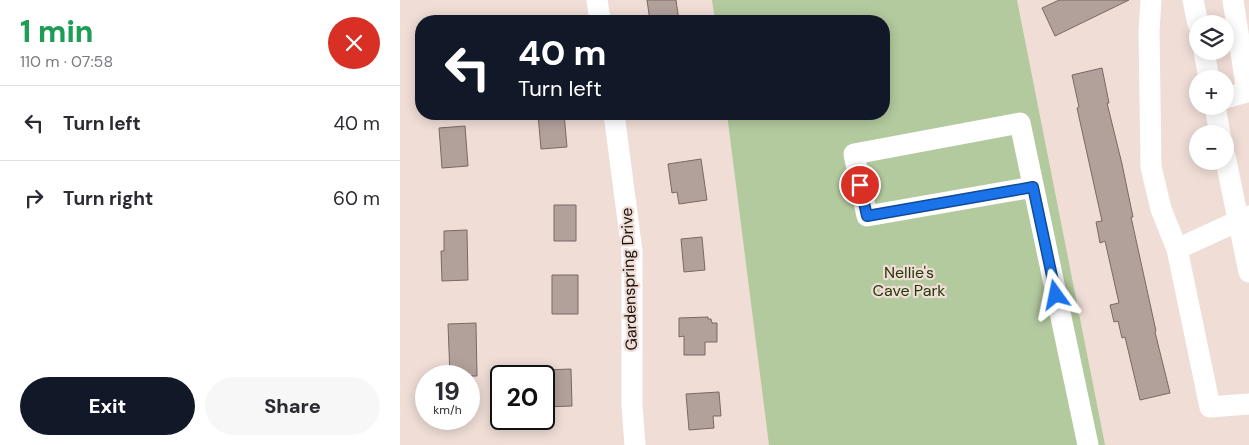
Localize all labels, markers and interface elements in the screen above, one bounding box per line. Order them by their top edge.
text: 1 min [20,12,93,51]
map controls [1189,15,1234,170]
button: layers [1189,15,1234,60]
button: close [328,17,380,69]
text: 40 m [518,30,607,76]
icon: left [435,35,500,100]
text: 110 m · 07:58 [20,51,113,72]
button: + [1189,70,1234,115]
text: Turn left [518,74,602,103]
icon: left [20,109,48,137]
text: Turn left [63,111,141,136]
text: 40 m [333,111,380,136]
button: − [1189,125,1234,170]
pin [839,164,881,206]
icon: arrive [846,171,874,199]
icon: right [20,184,48,212]
text: Turn right [63,186,153,211]
text: 60 m [333,186,380,211]
street label: Gardenspring Drive [616,207,642,351]
park label: Nellie's Cave Park [873,262,945,301]
position arrow [1029,268,1081,320]
speed limit sign: 20 [490,365,555,430]
text: 19 [435,375,460,408]
button: Exit [20,377,195,435]
button: Share [205,377,380,435]
text: km/h [433,402,462,418]

